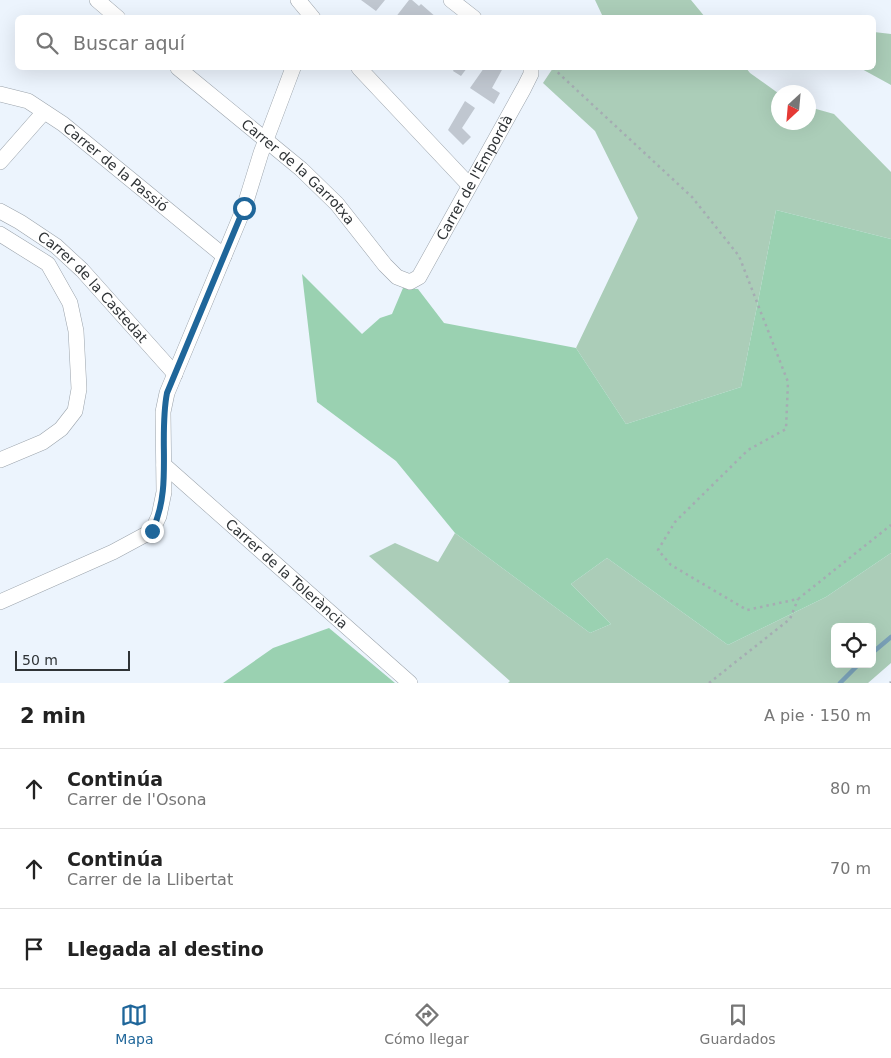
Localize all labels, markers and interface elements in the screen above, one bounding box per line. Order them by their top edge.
search box [15,15,876,70]
icon: search [33,29,61,57]
text: Buscar aquí [73,32,185,54]
north arrow [771,85,816,130]
street label: Carrer de l'Empordà [433,112,515,243]
street label: Carrer de la Garrotxa [238,116,358,228]
street label: Carrer de la Passió [60,120,171,215]
route start [233,197,256,220]
street label: Carrer de la Castedat [35,228,151,346]
street label: Carrer de la Tolerància [222,515,351,632]
route end [141,520,164,543]
map controls [831,623,876,668]
button: locate [831,623,876,668]
scale bar [15,648,130,671]
text: 50 m [22,652,58,668]
text: 2 min [20,704,86,728]
text: A pie · 150 m [764,706,871,725]
text: Continúa [67,768,163,790]
icon: ahead [20,775,48,803]
text: 80 m [830,779,871,798]
text: Carrer de l'Osona [67,790,207,809]
text: Continúa [67,848,163,870]
icon: ahead [20,855,48,883]
text: 70 m [830,859,871,878]
text: Carrer de la Llibertat [67,870,233,889]
icon: arrive [20,935,48,963]
text: Llegada al destino [67,938,264,960]
tab: Mapa [115,1001,153,1047]
tab: Cómo llegar [384,1001,469,1047]
tab: Guardados [700,1001,776,1047]

